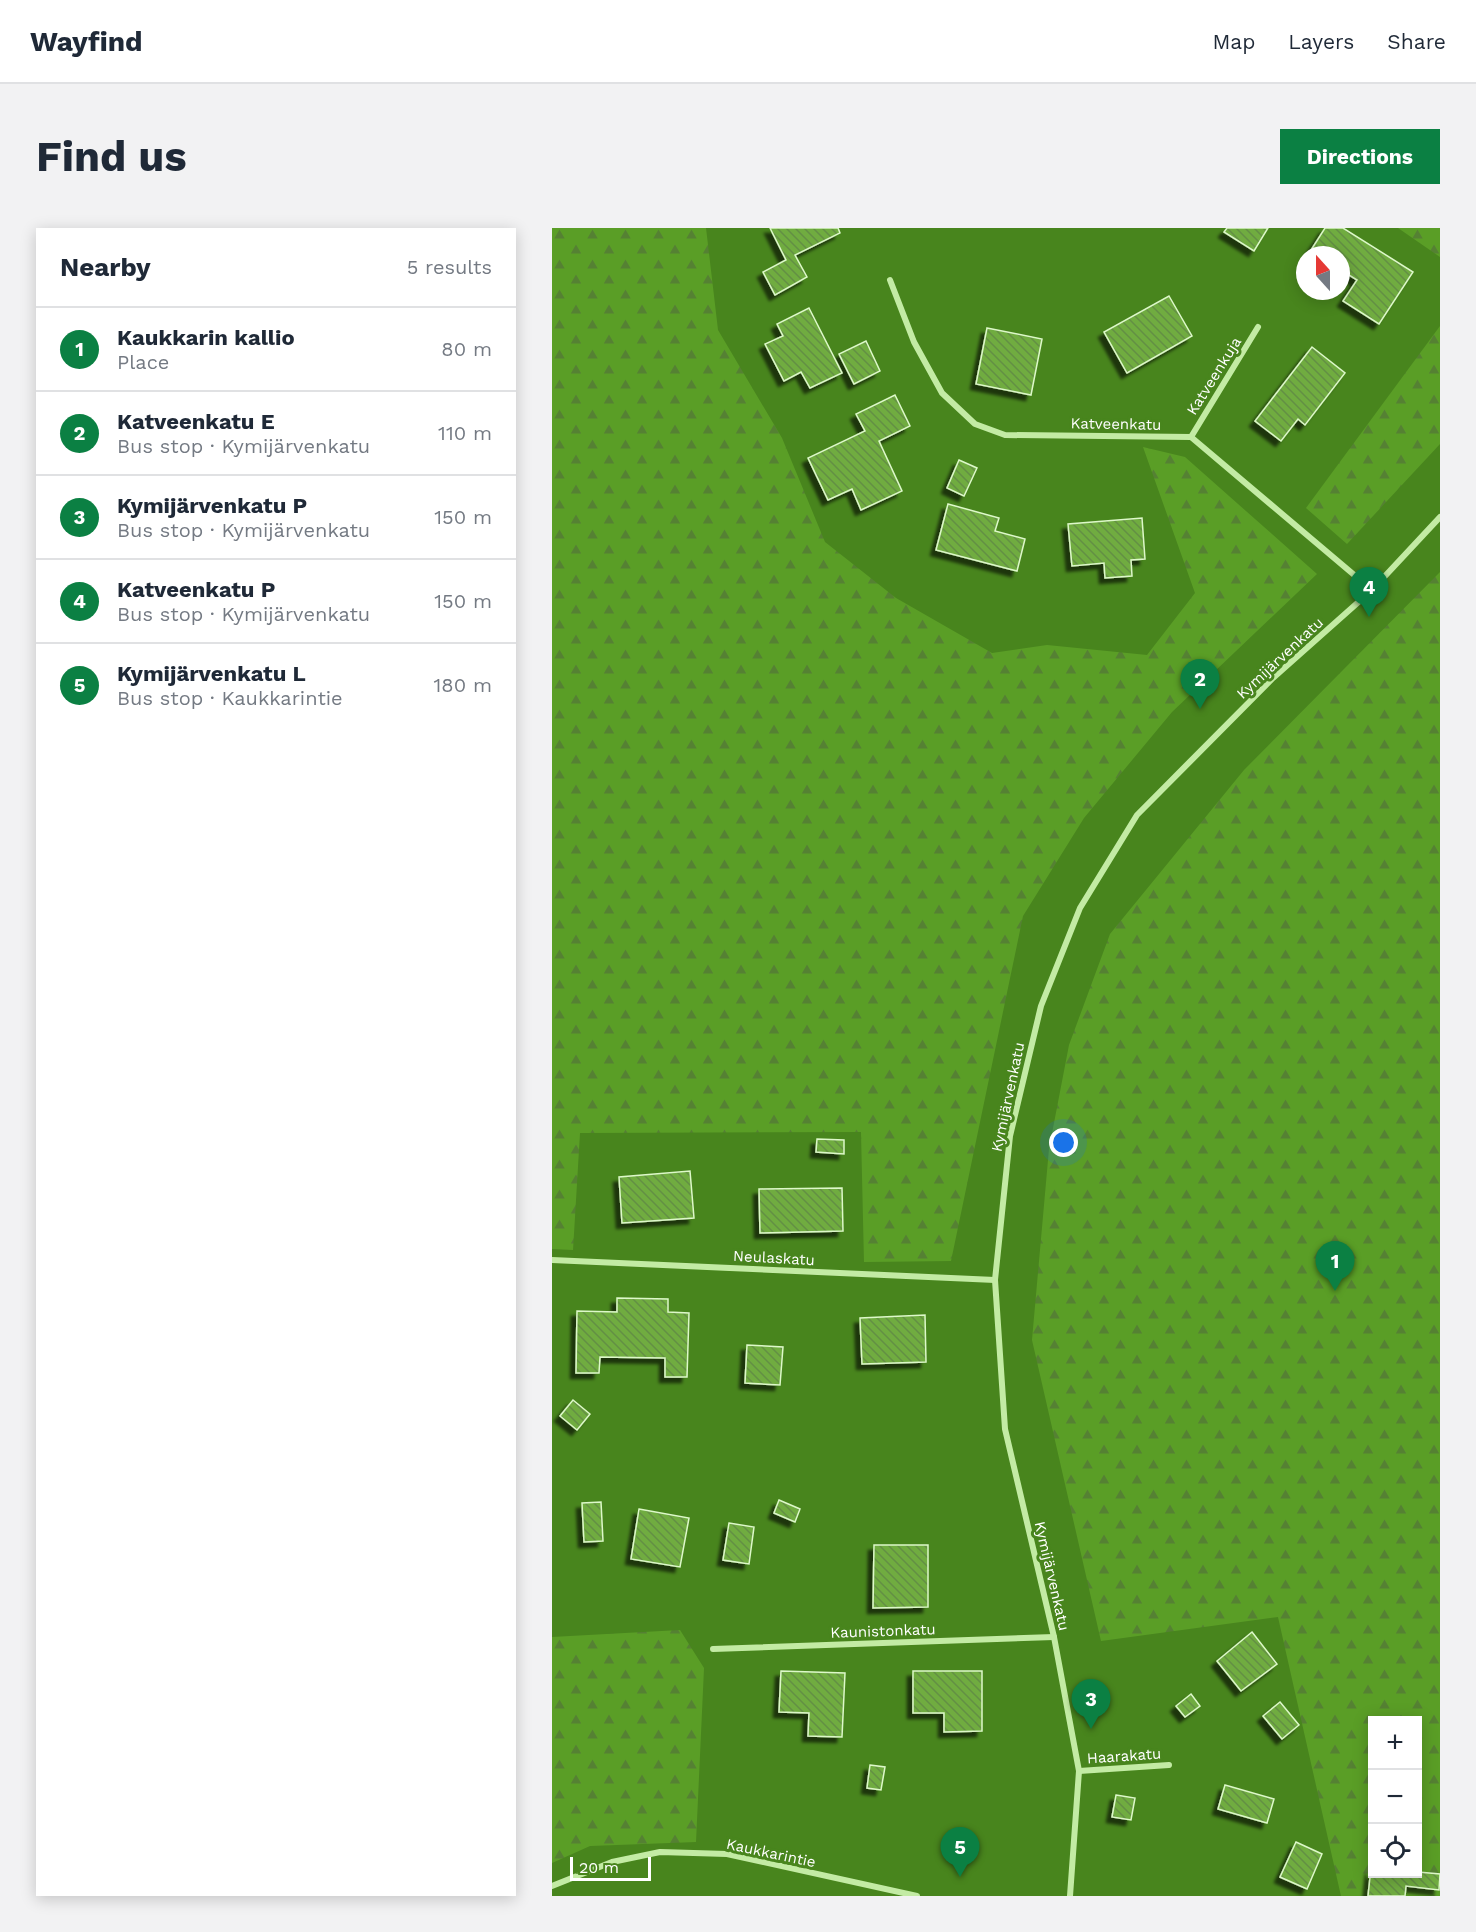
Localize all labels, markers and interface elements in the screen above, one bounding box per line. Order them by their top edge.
text: Wayfind [30,25,143,58]
text: Map [1212,29,1255,54]
text: Layers [1288,29,1354,54]
text: Share [1387,29,1446,54]
button: Directions [1280,129,1440,184]
text: Find us [36,132,187,181]
north arrow [1296,246,1350,300]
text: Nearby [60,252,151,282]
text: 5 results [407,255,492,279]
text: Kaukkarin kallio [117,325,295,350]
street label: Katveenkuja [1183,333,1245,418]
text: 1 [75,337,84,361]
text: 80 m [441,337,492,361]
text: Place [117,350,169,374]
text: Katveenkatu E [117,409,275,434]
street label: Katveenkatu [1071,414,1161,434]
text: 2 [74,421,85,445]
text: 110 m [438,421,492,445]
text: Bus stop · Kymijärvenkatu [117,434,370,458]
text: Kymijärvenkatu P [117,493,307,518]
text: 3 [74,505,85,529]
text: 150 m [434,505,492,529]
text: Bus stop · Kymijärvenkatu [117,518,370,542]
pin: 4 [1350,568,1388,617]
text: Katveenkatu P [117,577,275,602]
text: 4 [73,589,86,613]
text: 150 m [434,589,492,613]
text: Bus stop · Kymijärvenkatu [117,602,370,626]
street label: Kymijärvenkatu [1233,613,1327,703]
pin: 2 [1180,660,1220,709]
text: Kymijärvenkatu L [117,661,306,686]
text: 5 [74,673,85,697]
text: 180 m [434,673,492,697]
text: Bus stop · Kaukkarintie [117,686,343,710]
street label: Kymijärvenkatu [988,1041,1028,1153]
your location [1049,1128,1078,1157]
pin: 1 [1316,1242,1354,1291]
street label: Neulaskatu [733,1247,815,1269]
street label: Kymijärvenkatu [1031,1520,1073,1632]
street label: Kaunistonkatu [830,1620,936,1642]
pin: 3 [1072,1680,1110,1729]
map controls [1368,1716,1422,1878]
button: + [1368,1716,1422,1770]
street label: Haarakatu [1086,1744,1162,1768]
button: − [1368,1770,1422,1824]
button: locate [1368,1824,1422,1878]
pin: 5 [940,1828,980,1877]
street label: Kaukkarintie [725,1835,817,1871]
scale bar [570,1854,651,1882]
text: 20 m [579,1858,619,1877]

